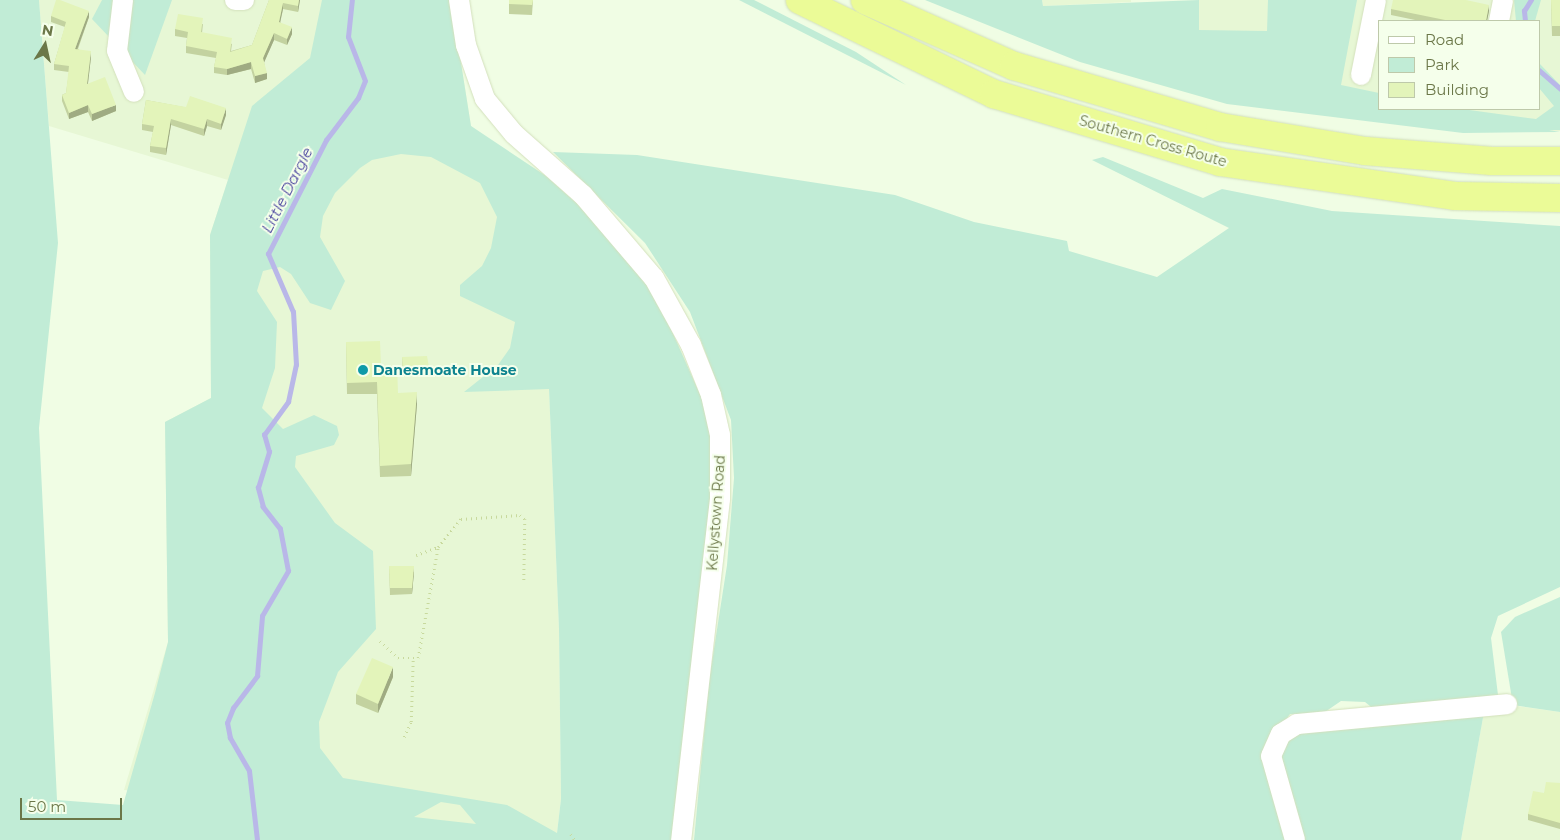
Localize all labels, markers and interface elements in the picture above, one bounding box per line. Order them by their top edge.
north arrow [20,20,70,70]
text: N [40,20,55,40]
legend [1378,20,1540,110]
text: Road [1425,30,1464,49]
text: Park [1425,55,1459,74]
text: Building [1425,80,1489,99]
street label: Southern Cross Route [1077,112,1229,170]
water label: Little Dargle [258,144,316,236]
place label: Danesmoate House [373,362,517,378]
marker: Danesmoate House [357,364,369,376]
street label: Kellystown Road [704,455,728,571]
scale bar [22,788,125,820]
text: 50 m [28,797,66,816]

